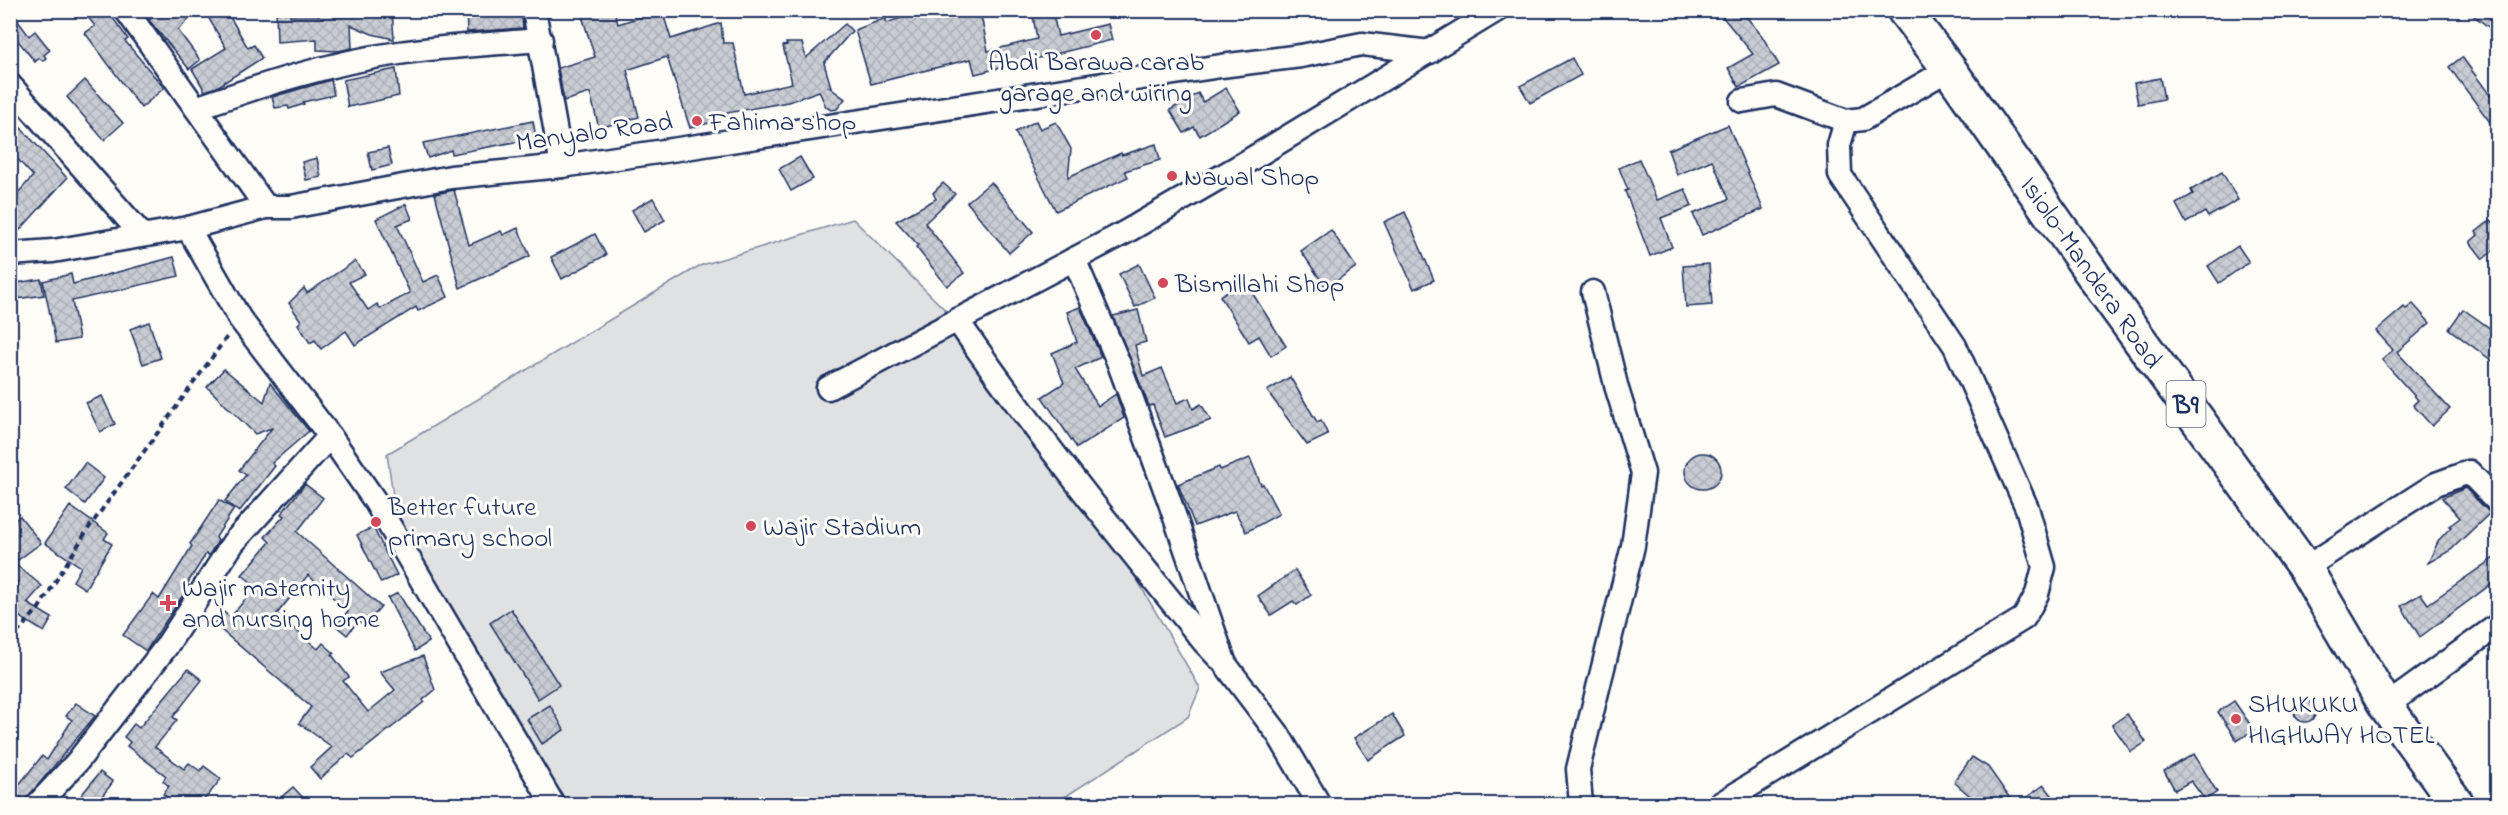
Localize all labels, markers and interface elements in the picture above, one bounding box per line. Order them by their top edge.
marker: Abdi Barawa carab garage and wiring [1089,28,1103,42]
place label: Abdi Barawa carab garage and wiring [988,44,1204,114]
street label: Manyalo Road [513,103,675,164]
place label: Fahima shop [708,104,856,143]
marker: Fahima shop [690,114,704,128]
place label: Nawal Shop [1184,159,1319,198]
marker: Nawal Shop [1165,169,1179,183]
street label: Isiolo-Mandera Road [2009,169,2171,378]
place label: Bismillahi Shop [1174,266,1345,305]
marker: Bismillahi Shop [1156,276,1170,290]
road number: B9 [2166,381,2206,427]
place label: Better future primary school [387,489,552,559]
place label: Wajir Stadium [763,509,921,548]
marker: Better future primary school [369,515,383,529]
marker: Wajir Stadium [744,519,758,533]
place label: Wajir maternity and nursing home [182,570,380,640]
marker: Wajir maternity and nursing home [159,594,177,612]
place label: SHUKUKU HIGHWAY HOTEL [2248,686,2435,756]
marker: SHUKUKU HIGHWAY HOTEL [2229,712,2243,726]

